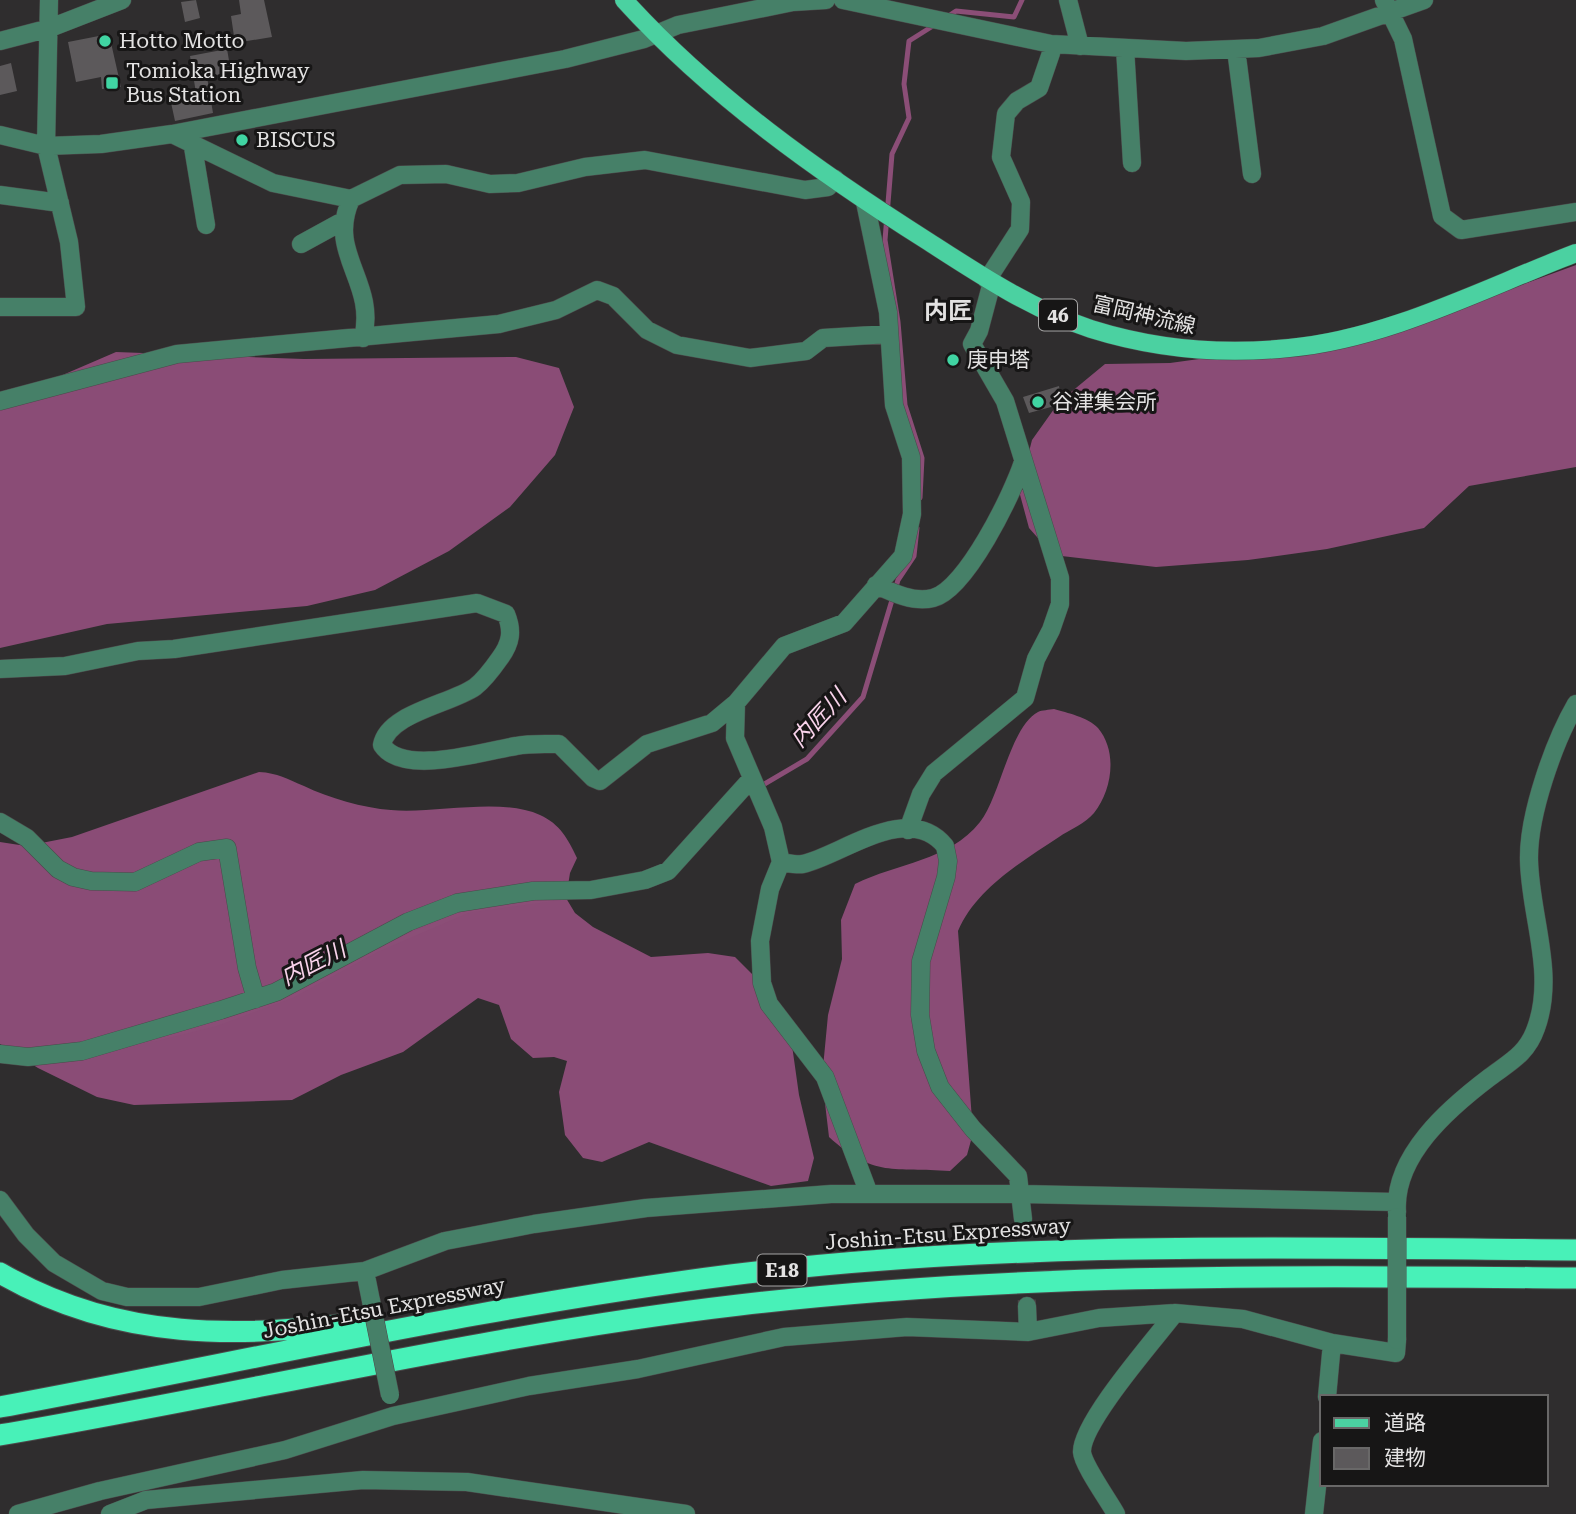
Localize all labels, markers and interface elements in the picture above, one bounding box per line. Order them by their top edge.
place label: Hotto Motto [119,29,244,53]
marker: Hotto Motto [97,33,113,49]
place label: Tomioka Highway Bus Station [126,59,310,107]
marker: Tomioka Highway Bus Station [104,75,120,91]
place label: BISCUS [256,128,336,152]
marker: BISCUS [234,132,250,148]
street label: 富岡神流線 [1090,291,1198,339]
district label: 内匠 [924,297,972,325]
road number: 46 [1039,300,1077,330]
place label: 庚申塔 [967,348,1030,372]
marker: 庚申塔 [945,352,961,368]
place label: 谷津集会所 [1052,390,1157,414]
marker: 谷津集会所 [1030,394,1046,410]
water label: 内匠川 [785,682,854,753]
water label: 内匠川 [276,934,353,991]
street label: Joshin-Etsu Expressway [824,1213,1072,1255]
road number: E18 [758,1254,806,1286]
street label: Joshin-Etsu Expressway [261,1273,508,1343]
legend [1320,1395,1548,1486]
text: 道路 [1384,1411,1426,1435]
text: 建物 [1384,1446,1426,1470]

